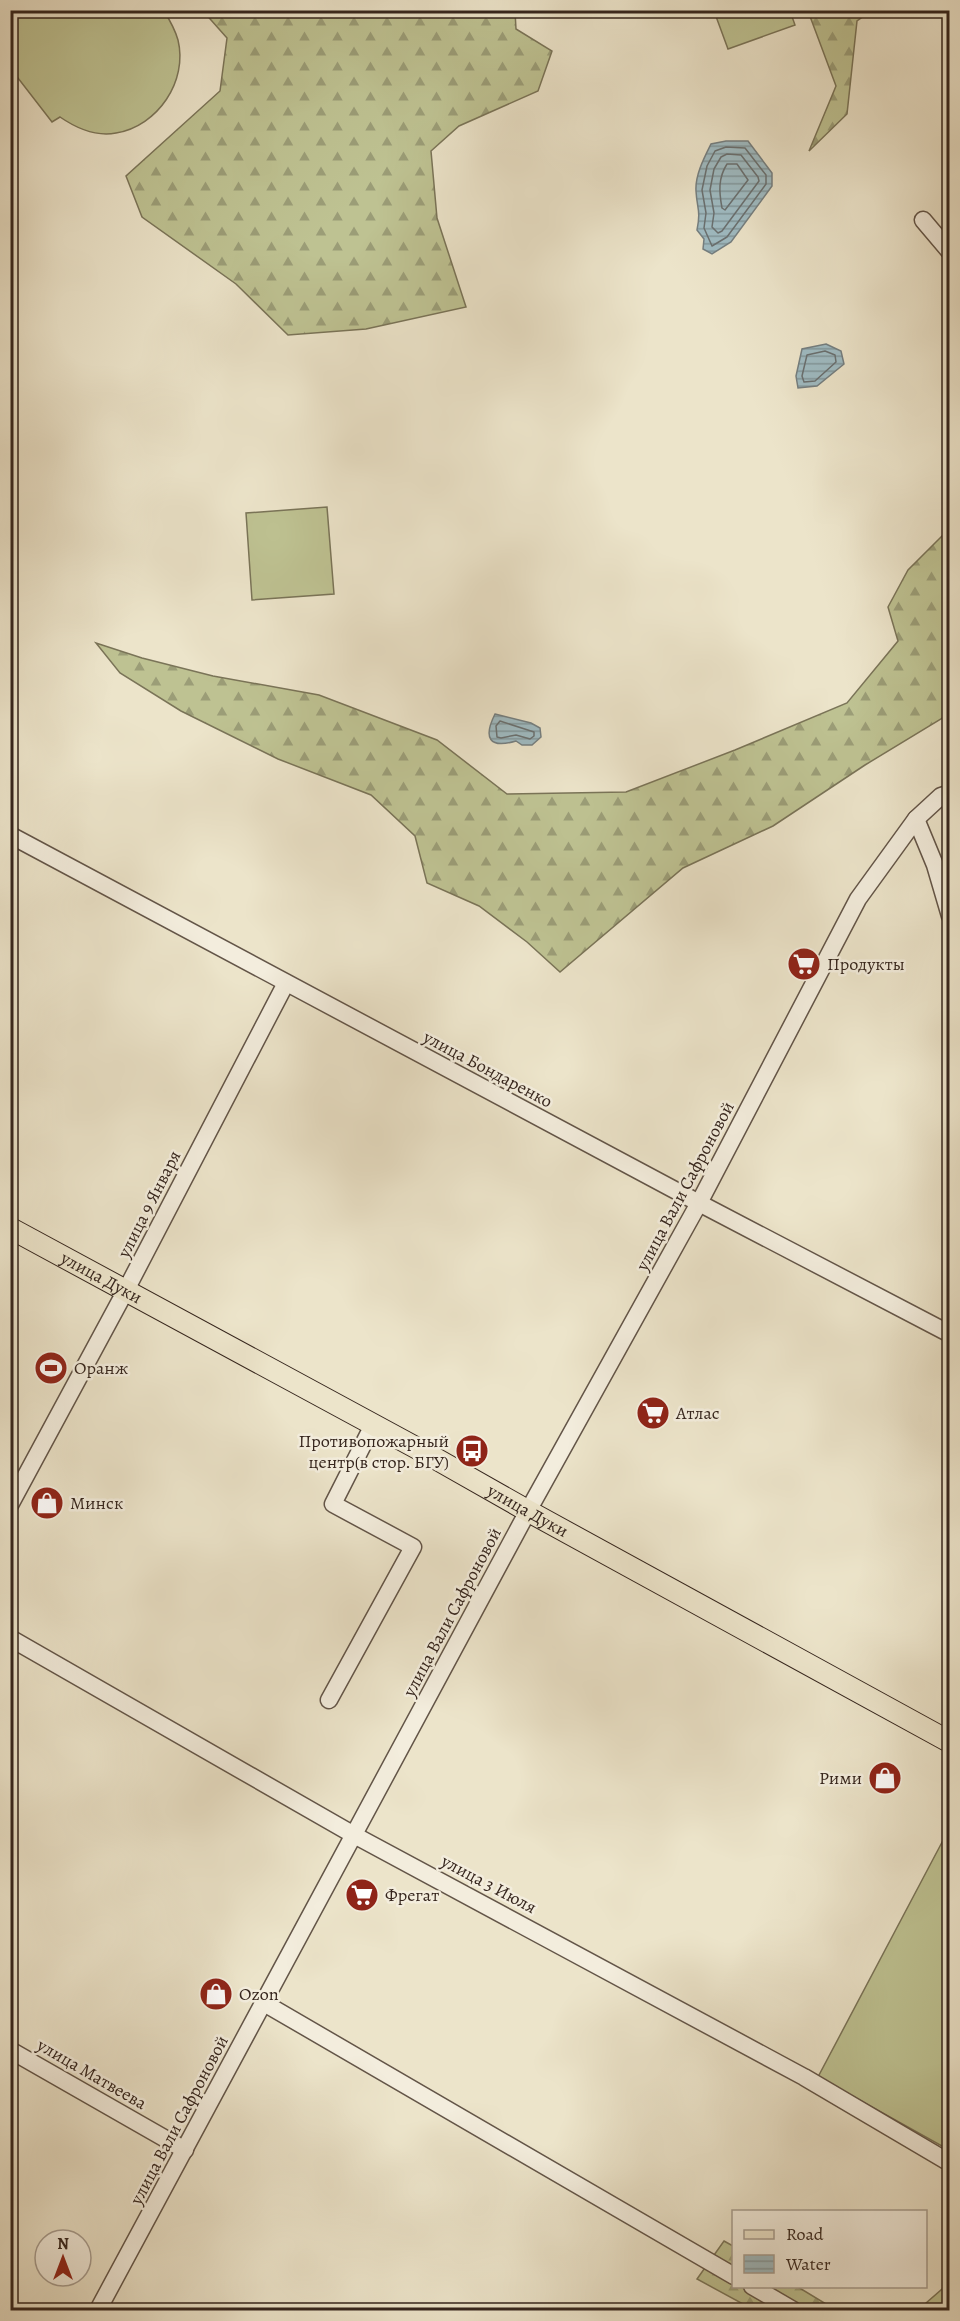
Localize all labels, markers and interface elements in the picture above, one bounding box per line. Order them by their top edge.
supermarket icon: Продукты [786,946,822,982]
place label: Продукты [827,952,905,976]
street label: улица Бондаренко [418,1024,557,1113]
street label: улица Вали Сафроновой [630,1097,740,1276]
street label: улица 9 Января [111,1146,186,1263]
street label: улица Дуки [56,1245,146,1309]
sports icon: Оранж [33,1350,69,1386]
place label: Оранж [74,1356,129,1380]
supermarket icon: Атлас [635,1395,671,1431]
place label: Атлас [675,1401,720,1425]
place label: Противопожарный центр(в стор. БГУ) [299,1429,449,1474]
bus stop icon: Противопожарный центр(в стор. БГУ) [454,1433,490,1469]
street label: улица Дуки [482,1478,573,1543]
shop icon: Минск [29,1485,65,1521]
place label: Минск [70,1491,123,1515]
street label: улица Вали Сафроновой [397,1523,507,1702]
shop icon: Рими [867,1760,903,1796]
place label: Рими [819,1766,862,1790]
street label: улица 3 Июля [436,1848,541,1919]
supermarket icon: Фрегат [344,1877,380,1913]
place label: Фрегат [385,1883,439,1907]
shop icon: Ozon [198,1976,234,2012]
place label: Ozon [239,1982,279,2006]
street label: улица Вали Сафроновой [124,2031,234,2210]
street label: улица Матвеева [32,2032,152,2115]
legend [732,2210,927,2288]
text: Road [786,2222,824,2246]
north arrow [33,2228,93,2288]
text: N [57,2233,69,2255]
text: Water [785,2252,831,2276]

